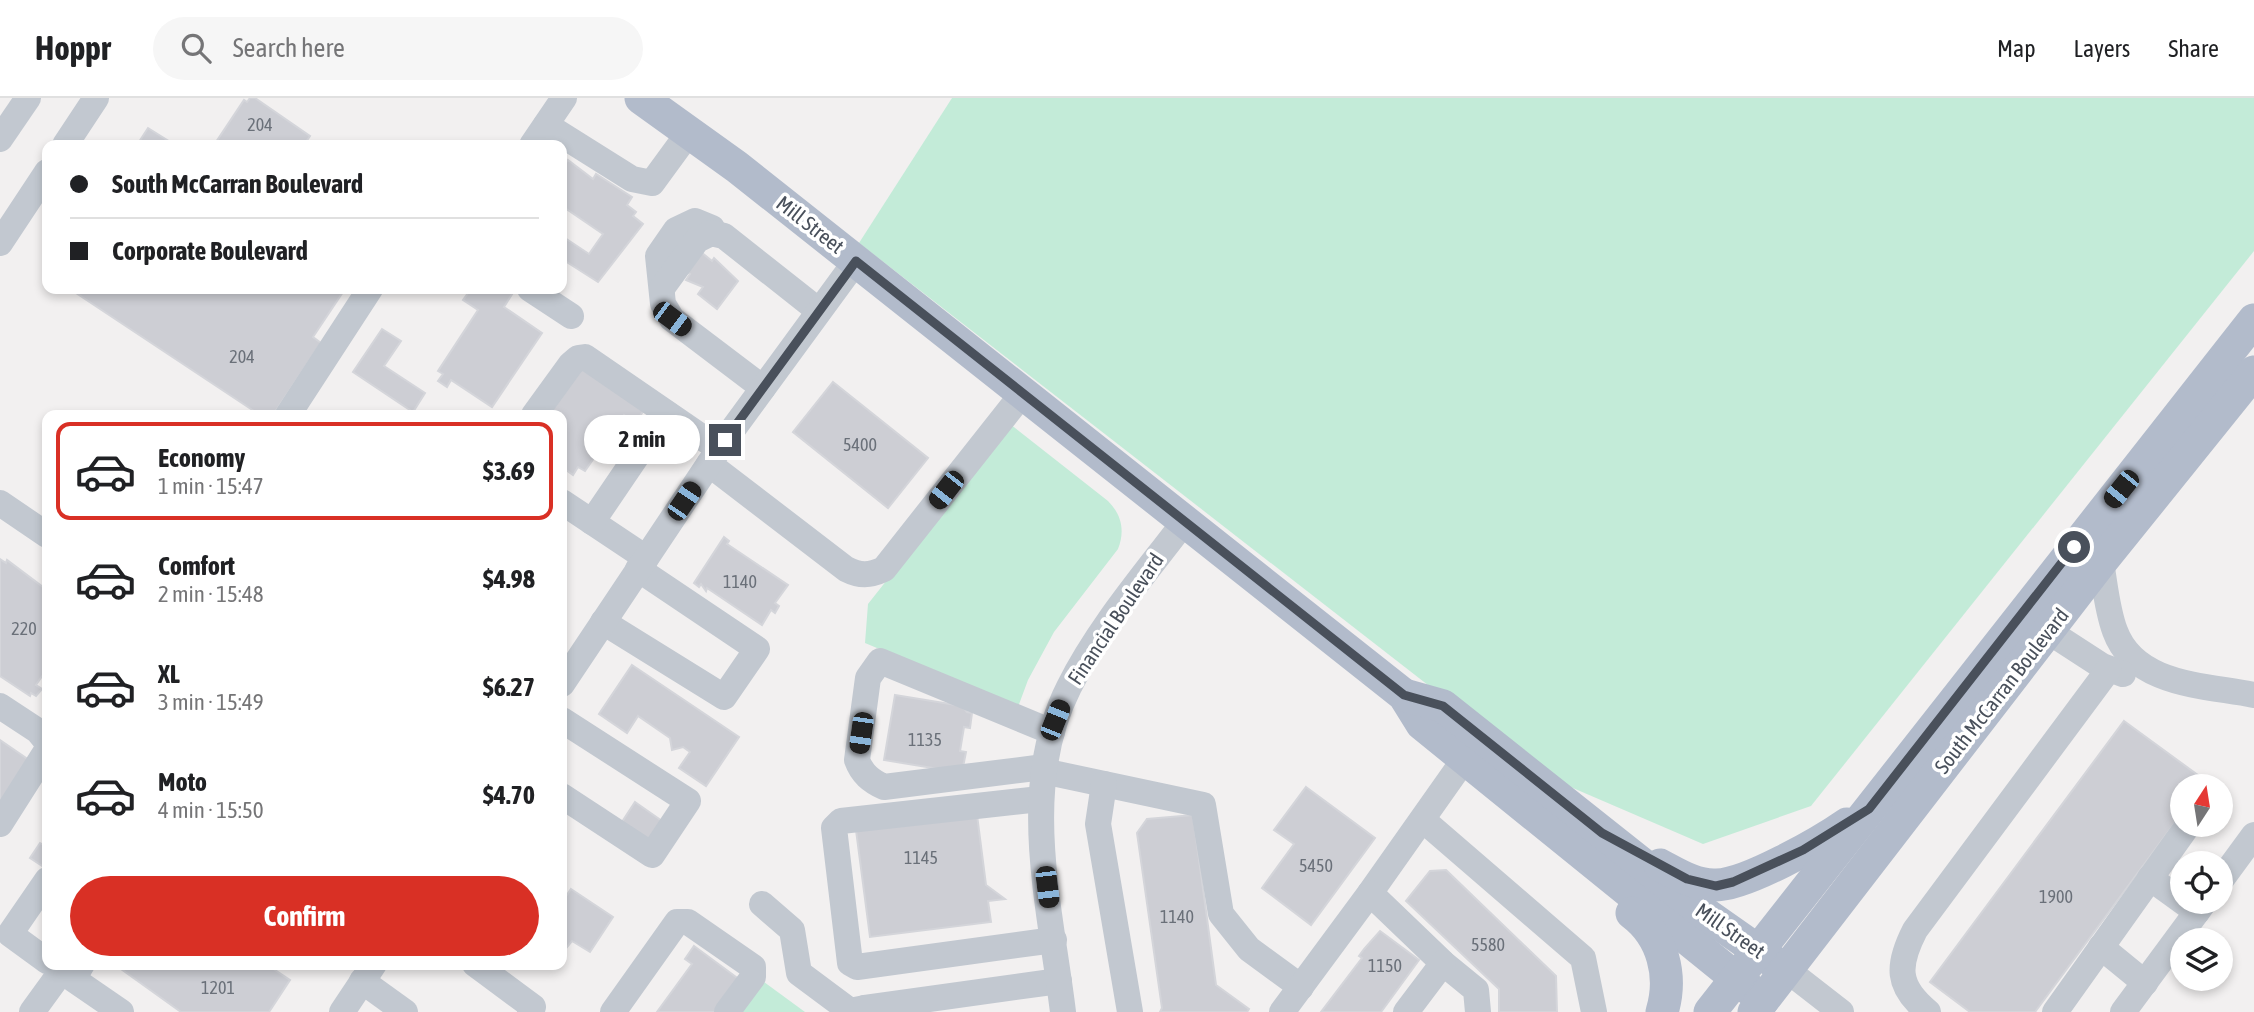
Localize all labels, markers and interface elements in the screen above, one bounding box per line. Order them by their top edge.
search box [153,17,643,80]
text: Hoppr [35,29,111,67]
icon: search [177,29,215,67]
text: Search here [233,33,345,63]
text: Map [1997,35,2036,62]
text: Layers [2074,35,2130,62]
text: Share [2168,35,2219,62]
house number: 204 [247,114,273,135]
text: South McCarran Boulevard [112,169,363,199]
street label: Mill Street [772,190,849,258]
text: Corporate Boulevard [112,236,308,266]
car [649,298,696,340]
house number: 204 [229,346,255,367]
callout: 2 min [585,416,700,464]
route end [709,424,741,456]
text: 2 min [619,426,665,452]
house number: 5400 [843,434,877,455]
icon: car [74,440,137,503]
text: Economy [158,443,245,473]
text: $3.69 [483,456,535,486]
car [2100,466,2143,512]
car [925,467,968,513]
text: 1 min · 15:47 [158,473,264,499]
car [664,478,705,524]
route start [2058,531,2090,563]
icon: car [74,548,137,611]
street label: Financial Boulevard [1062,548,1168,689]
text: Comfort [158,551,235,581]
text: $4.98 [483,564,535,594]
house number: 1140 [723,571,757,592]
text: 2 min · 15:48 [158,581,264,607]
street label: South McCarran Boulevard [1929,603,2073,778]
house number: 220 [11,618,37,639]
icon: car [74,656,137,719]
text: XL [158,659,180,689]
text: $6.27 [483,672,535,702]
text: 3 min · 15:49 [158,689,264,715]
car [1038,697,1073,743]
car [848,711,875,755]
house number: 1135 [908,729,942,750]
icon: car [74,764,137,827]
text: Moto [158,767,207,797]
north arrow [2170,774,2233,836]
map controls [2170,774,2233,991]
text: $4.70 [483,780,535,810]
text: 4 min · 15:50 [158,797,264,823]
house number: 1145 [904,847,938,868]
button: locate [2170,851,2233,914]
house number: 5450 [1299,855,1333,876]
car [1035,865,1060,909]
button: Confirm [70,876,539,956]
house number: 1900 [2039,886,2073,907]
street label: Mill Street [1691,898,1770,963]
house number: 1140 [1160,906,1194,927]
button: layers [2170,928,2233,991]
house number: 5580 [1471,934,1505,955]
house number: 1150 [1368,955,1402,976]
house number: 1201 [201,977,235,998]

